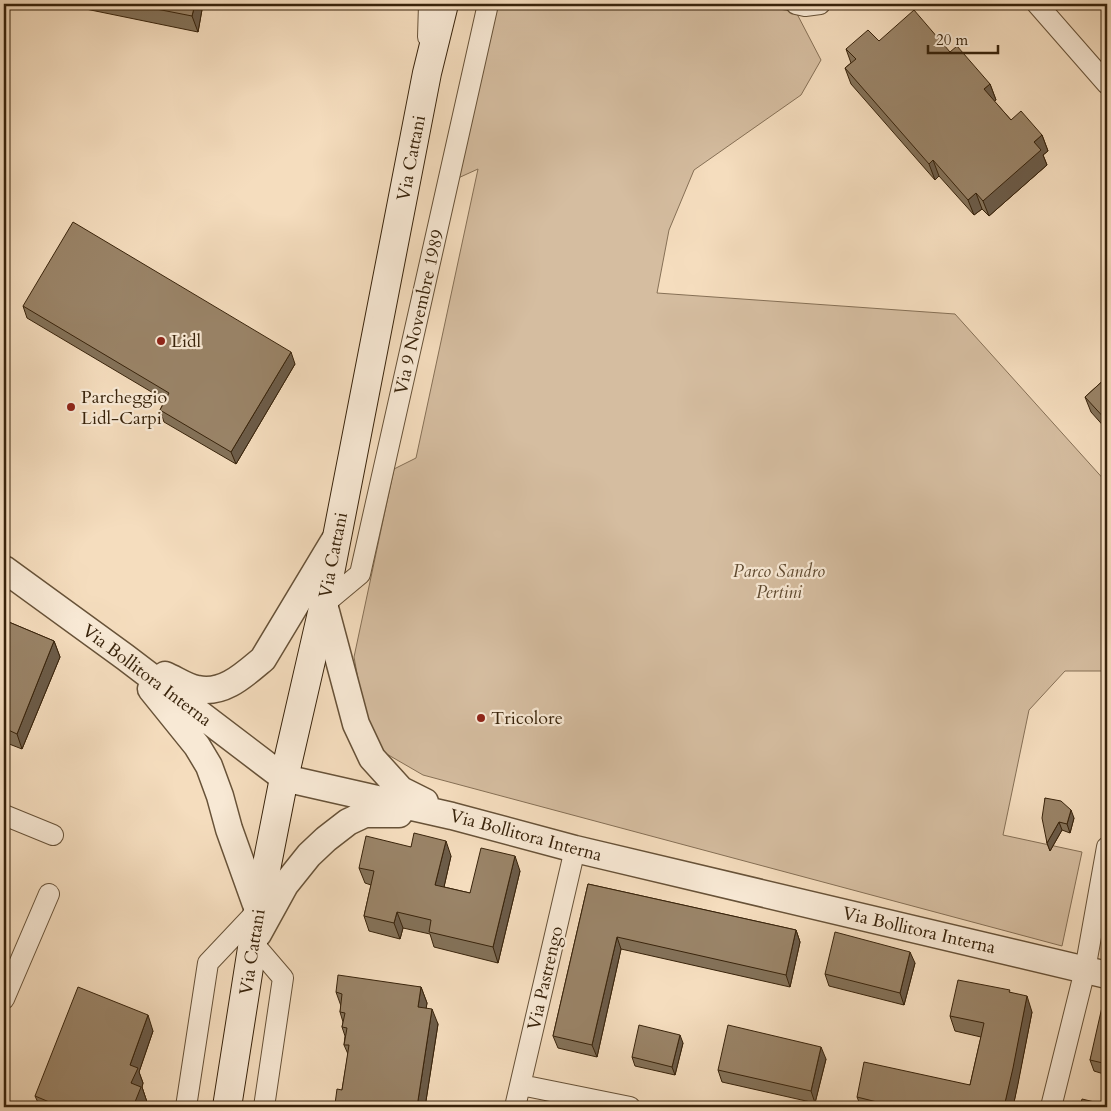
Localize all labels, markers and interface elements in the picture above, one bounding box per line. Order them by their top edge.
scale bar [928,22,998,54]
text: 20 m [936,30,968,50]
street label: Via Cattani [391,113,432,203]
street label: Via 9 Novembre 1989 [388,227,451,397]
place label: Lidl [171,329,202,354]
marker: Lidl [155,335,167,347]
place label: Parcheggio Lidl-Carpi [81,385,167,431]
marker: Parcheggio Lidl-Carpi [65,401,77,413]
street label: Via Cattani [313,510,354,600]
park label: Parco Sandro Pertini [733,559,825,605]
street label: Via Bollitora Interna [77,618,217,733]
place label: Tricolore [491,706,563,731]
marker: Tricolore [475,712,487,724]
street label: Via Bollitora Interna [447,803,605,868]
street label: Via Bollitora Interna [840,901,998,960]
street label: Via Cattani [233,907,272,997]
street label: Via Pastrengo [521,923,570,1032]

